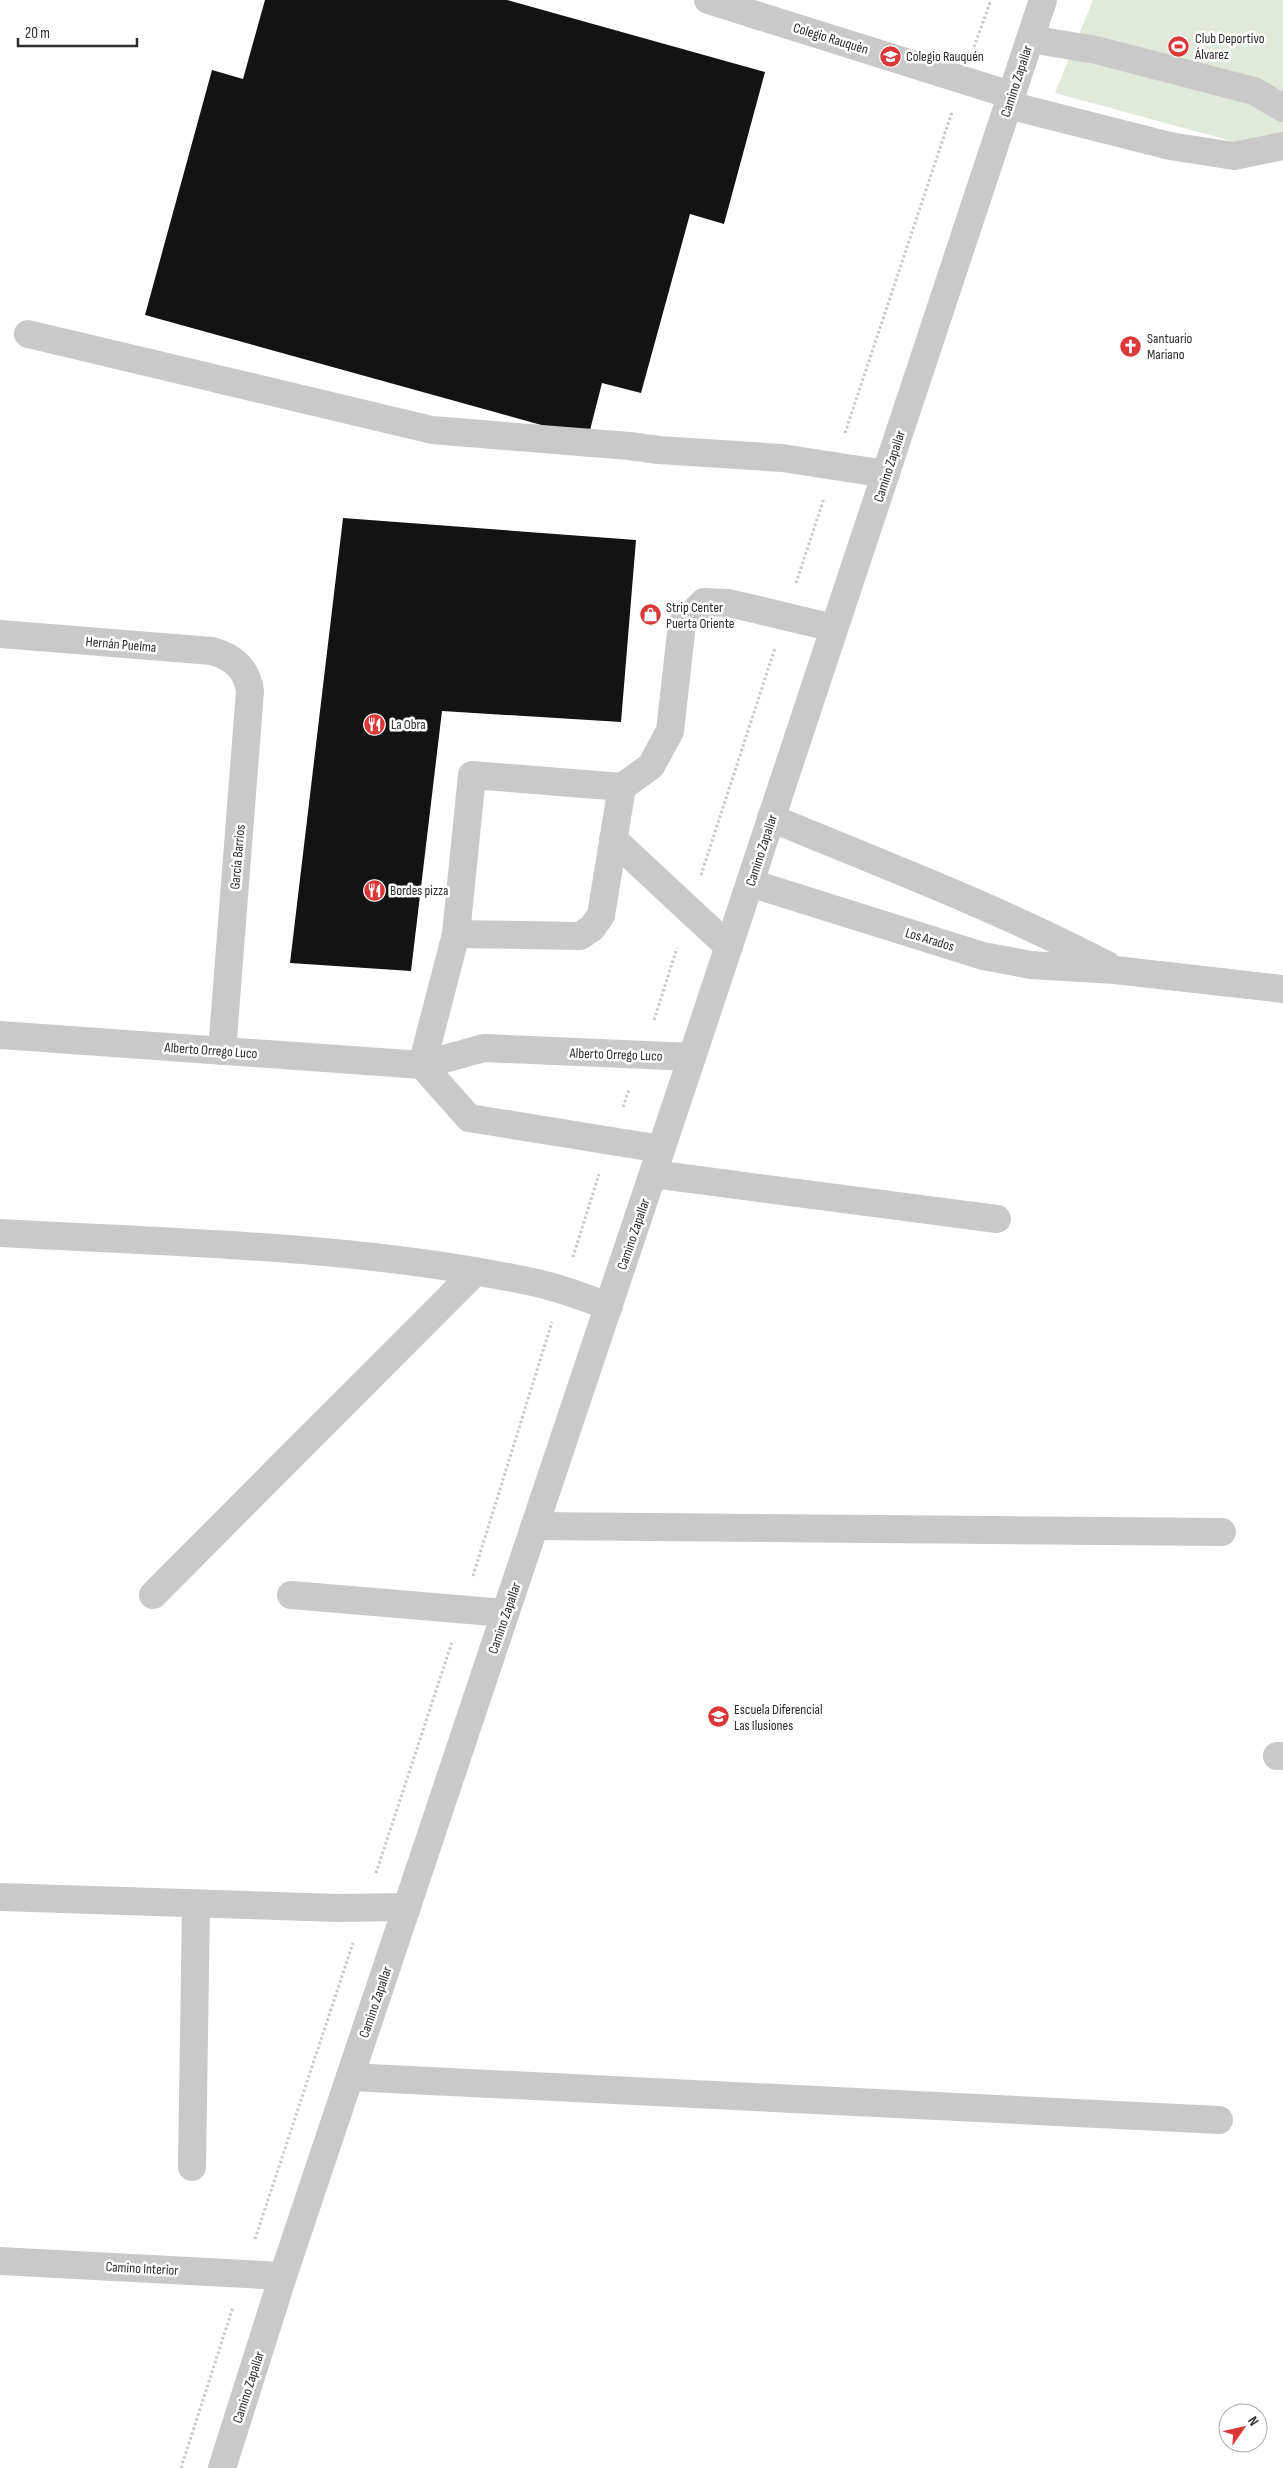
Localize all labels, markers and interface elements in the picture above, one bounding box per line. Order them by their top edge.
scale bar [18,15,136,47]
street label: Colegio Rauquèn [791,19,871,58]
text: 20 m [25,24,50,43]
place label: Club Deportivo Álvarez [1194,30,1265,63]
sports icon: Club Deportivo Álvarez [1167,34,1191,58]
street label: Camino Zapallar [997,43,1036,119]
school or university icon: Colegio Rauquén [878,44,902,68]
place label: Colegio Rauquén [906,48,984,65]
place label: Santuario Mariano [1147,330,1193,363]
church icon: Santuario Mariano [1119,334,1143,358]
street label: Camino Zapallar [870,428,909,504]
place label: Strip Center Puerta Oriente [666,599,734,632]
shop icon: Strip Center Puerta Oriente [638,603,662,627]
street label: Hernán Puelma [85,633,157,656]
restaurant icon: La Obra [363,712,387,736]
place label: La Obra [391,716,426,733]
street label: Camino Zapallar [742,812,781,888]
street label: García Barrios [226,824,249,890]
restaurant icon: Bordes pizza [362,878,386,902]
place label: Bordes pizza [390,882,448,899]
street label: Los Arados [903,924,956,955]
street label: Alberto Orrego Luco [163,1039,258,1062]
street label: Alberto Orrego Luco [568,1044,663,1065]
street label: Camino Zapallar [613,1196,654,1272]
street label: Camino Zapallar [484,1580,525,1656]
place label: Escuela Diferencial Las Ilusiones [734,1701,823,1734]
school or university icon: Escuela Diferencial Las Ilusiones [706,1705,730,1729]
street label: Camino Zapallar [355,1964,396,2040]
street label: Camino Interior [105,2258,179,2279]
street label: Camino Zapallar [229,2349,268,2425]
north arrow [1218,2403,1268,2453]
text: N [1244,2413,1263,2429]

